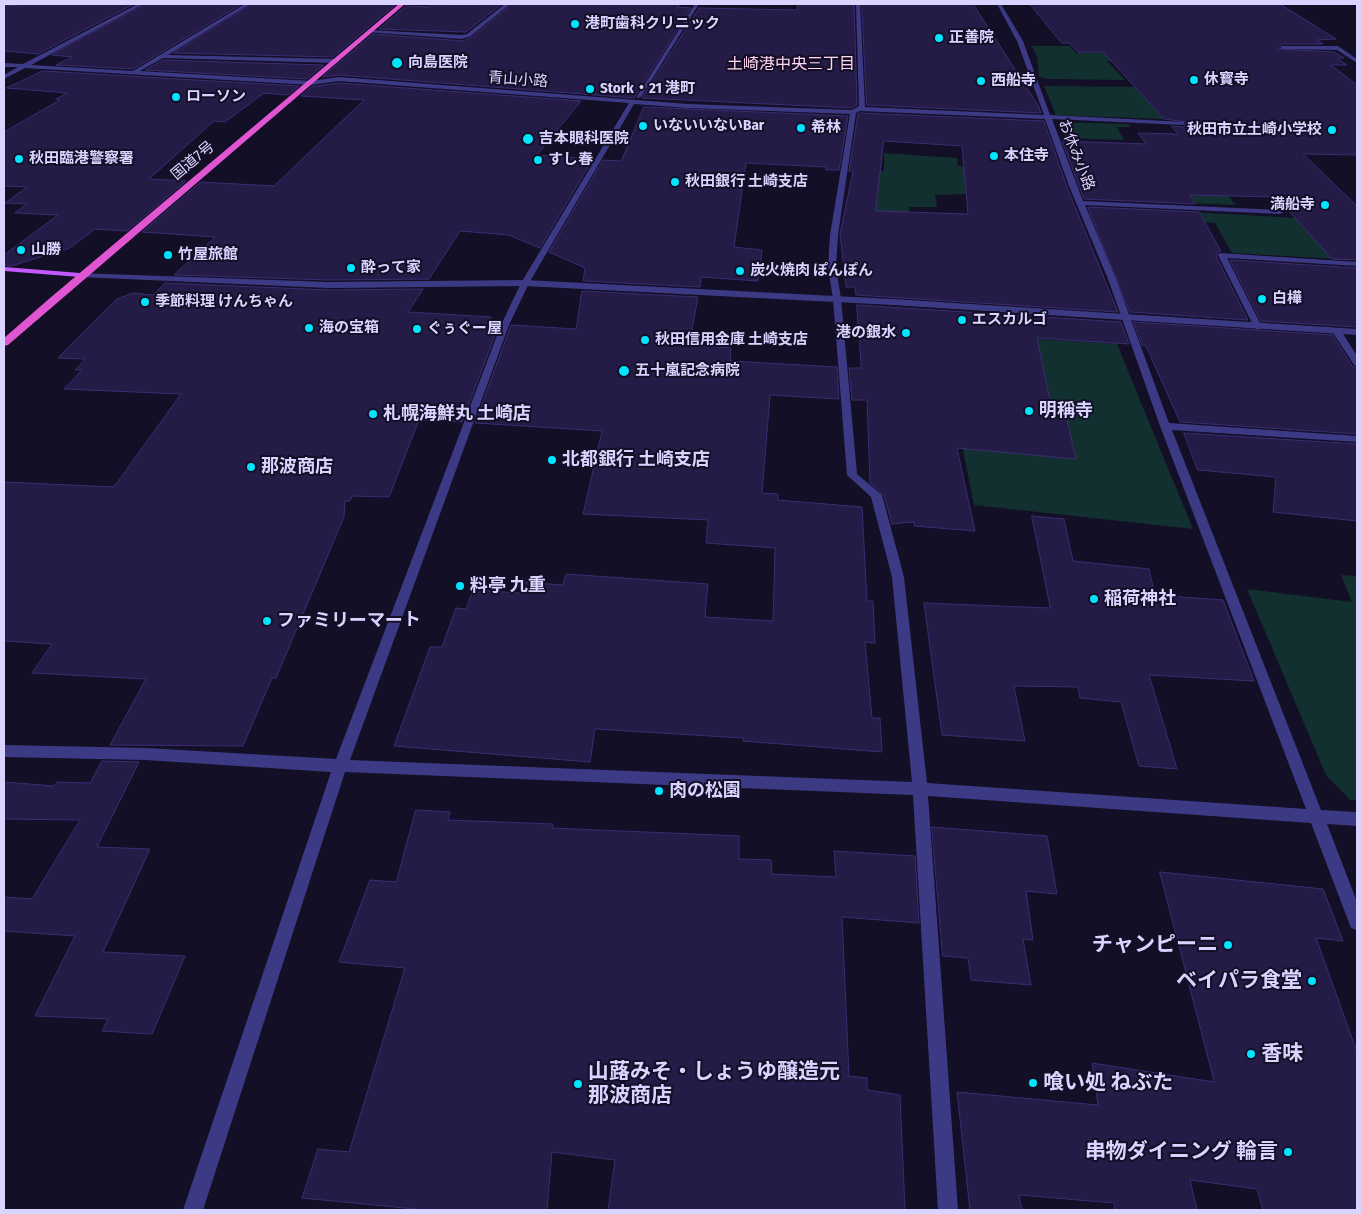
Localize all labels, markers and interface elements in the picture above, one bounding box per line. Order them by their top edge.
place label: 港町歯科クリニック [585,15,720,33]
marker: 港町歯科クリニック [569,18,581,30]
place label: 正善院 [949,29,994,47]
marker: 正善院 [933,32,945,44]
place label: 向島医院 [408,54,468,72]
district label: 土崎港中央三丁目 [727,55,855,75]
marker: 向島医院 [390,56,404,70]
street label: 青山小路 [487,69,549,91]
place label: 休寳寺 [1204,71,1249,89]
place label: 西船寺 [991,72,1036,90]
marker: 休寳寺 [1188,74,1200,86]
marker: 西船寺 [975,75,987,87]
place label: Stork・21 港町 [600,80,695,98]
marker: Stork・21 港町 [584,83,596,95]
place label: ローソン [186,88,246,106]
marker: ローソン [170,91,182,103]
place label: いないいないBar [653,117,764,135]
street label: お休み小路 [1054,117,1098,193]
place label: 希林 [811,119,841,137]
marker: いないいないBar [637,120,649,132]
place label: 秋田市立土崎小学校 [1187,121,1322,139]
marker: 希林 [795,122,807,134]
marker: 秋田市立土崎小学校 [1326,124,1338,136]
place label: 吉本眼科医院 [539,130,629,148]
marker: 吉本眼科医院 [521,132,535,146]
street label: 国道7号 [168,138,218,184]
place label: 本住寺 [1004,147,1049,165]
place label: 秋田臨港警察署 [29,150,134,168]
marker: 本住寺 [988,150,1000,162]
place label: すし春 [548,151,593,169]
marker: 秋田臨港警察署 [13,153,25,165]
marker: すし春 [532,154,544,166]
place label: 秋田銀行 土崎支店 [685,173,808,191]
marker: 秋田銀行 土崎支店 [669,176,681,188]
place label: 満船寺 [1270,196,1315,214]
marker: 満船寺 [1319,199,1331,211]
place label: 山勝 [31,241,61,259]
marker: 山勝 [15,244,27,256]
place label: 竹屋旅館 [178,246,238,264]
marker: 竹屋旅館 [162,249,174,261]
place label: 酔って家 [361,259,421,277]
marker: 酔って家 [345,262,357,274]
place label: 炭火焼肉 ぽんぽん [750,262,873,280]
marker: 炭火焼肉 ぽんぽん [734,265,746,277]
place label: 白樺 [1272,290,1302,308]
place label: 季節料理 けんちゃん [155,293,293,311]
marker: 白樺 [1256,293,1268,305]
marker: 季節料理 けんちゃん [139,296,151,308]
place label: エスカルゴ [972,311,1047,329]
marker: エスカルゴ [956,314,968,326]
place label: 海の宝箱 [319,319,379,337]
place label: ぐぅぐー屋 [427,320,502,338]
marker: 海の宝箱 [303,322,315,334]
marker: ぐぅぐー屋 [411,323,423,335]
place label: 港の銀水 [836,324,896,342]
marker: 港の銀水 [900,327,912,339]
place label: 秋田信用金庫 土崎支店 [655,331,808,349]
marker: 秋田信用金庫 土崎支店 [639,334,651,346]
place label: 五十嵐記念病院 [635,362,740,380]
marker: 五十嵐記念病院 [617,364,631,378]
place label: 明稱寺 [1039,400,1093,422]
place label: 札幌海鮮丸 土崎店 [383,403,531,425]
marker: 明稱寺 [1023,405,1035,417]
marker: 札幌海鮮丸 土崎店 [367,408,379,420]
place label: 北都銀行 土崎支店 [562,449,710,471]
marker: 北都銀行 土崎支店 [546,454,558,466]
place label: 那波商店 [261,456,333,478]
marker: 那波商店 [245,461,257,473]
place label: 料亭 九重 [470,575,546,597]
marker: 料亭 九重 [454,580,466,592]
place label: 稲荷神社 [1104,588,1176,610]
marker: 稲荷神社 [1088,593,1100,605]
place label: ファミリーマート [277,610,421,632]
marker: ファミリーマート [261,615,273,627]
place label: 肉の松園 [669,780,741,802]
marker: 肉の松園 [653,785,665,797]
place label: チャンピーニ [1092,932,1218,958]
marker: チャンピーニ [1222,939,1234,951]
place label: ベイパラ食堂 [1176,968,1302,994]
marker: ベイパラ食堂 [1306,975,1318,987]
place label: 香味 [1261,1041,1303,1067]
marker: 香味 [1245,1048,1257,1060]
place label: 山蕗みそ・しょうゆ醸造元 那波商店 [588,1059,840,1109]
place label: 喰い処 ねぶた [1043,1070,1173,1096]
marker: 喰い処 ねぶた [1027,1077,1039,1089]
marker: 山蕗みそ・しょうゆ醸造元 那波商店 [572,1078,584,1090]
place label: 串物ダイニング 輪言 [1085,1139,1278,1165]
marker: 串物ダイニング 輪言 [1282,1146,1294,1158]

